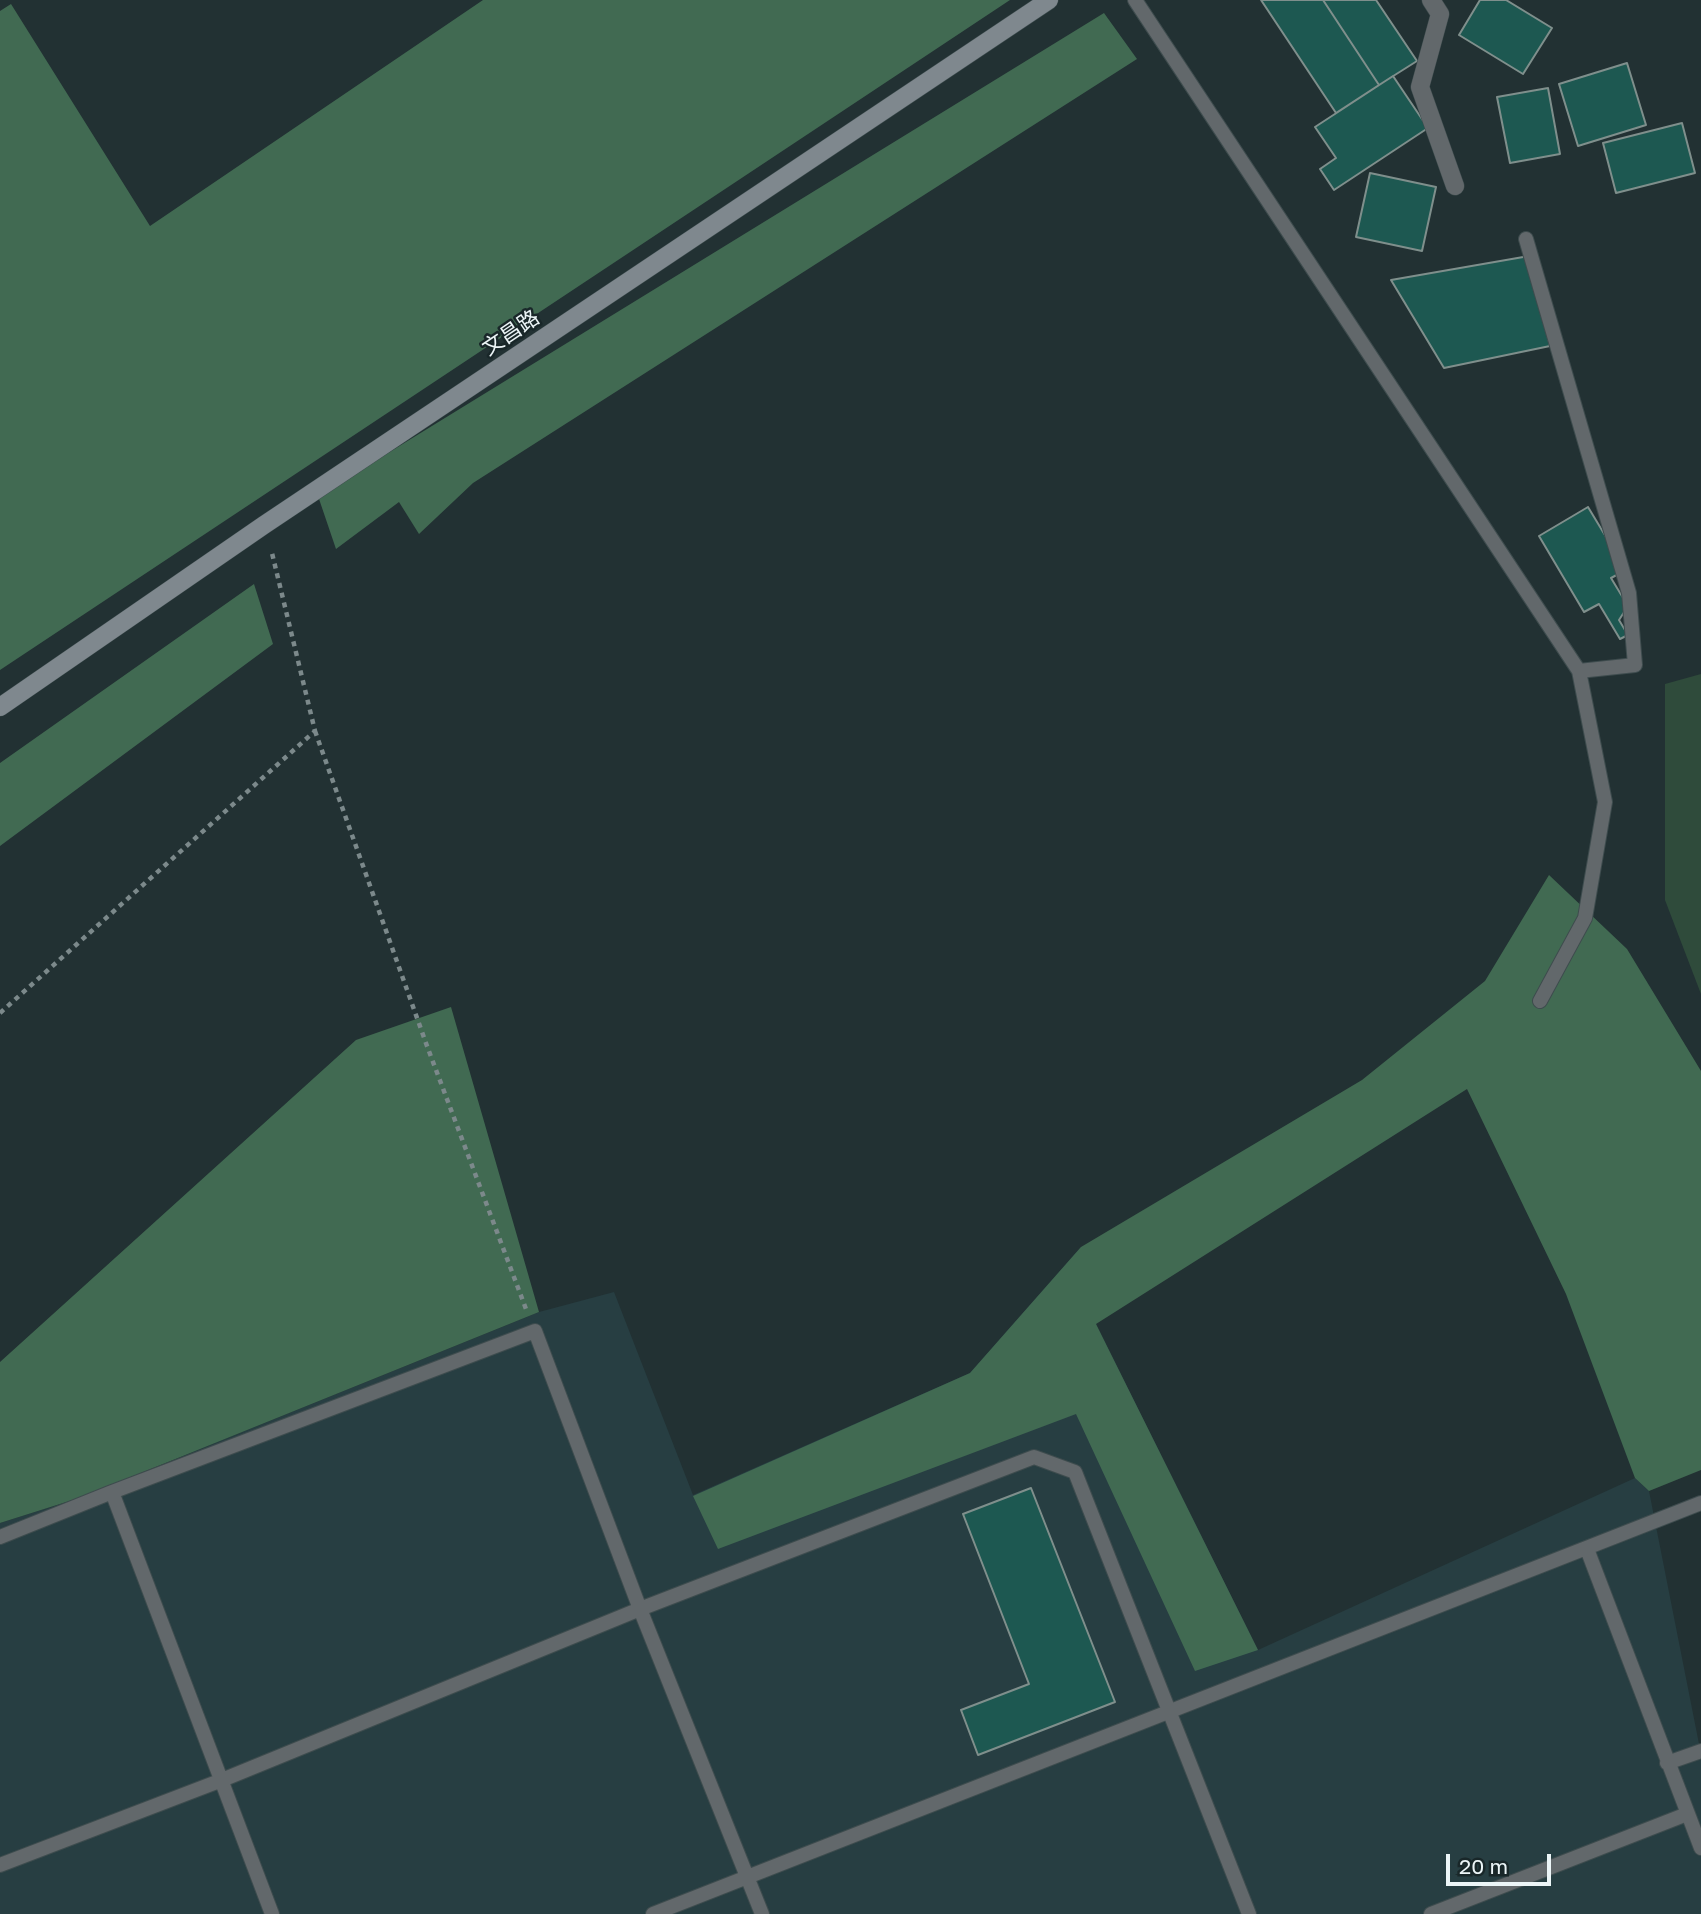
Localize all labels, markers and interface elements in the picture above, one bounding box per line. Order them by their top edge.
street label: 文昌路 [478,305,544,361]
scale bar [1449,1840,1554,1884]
text: 20 m [1459,1853,1508,1879]

